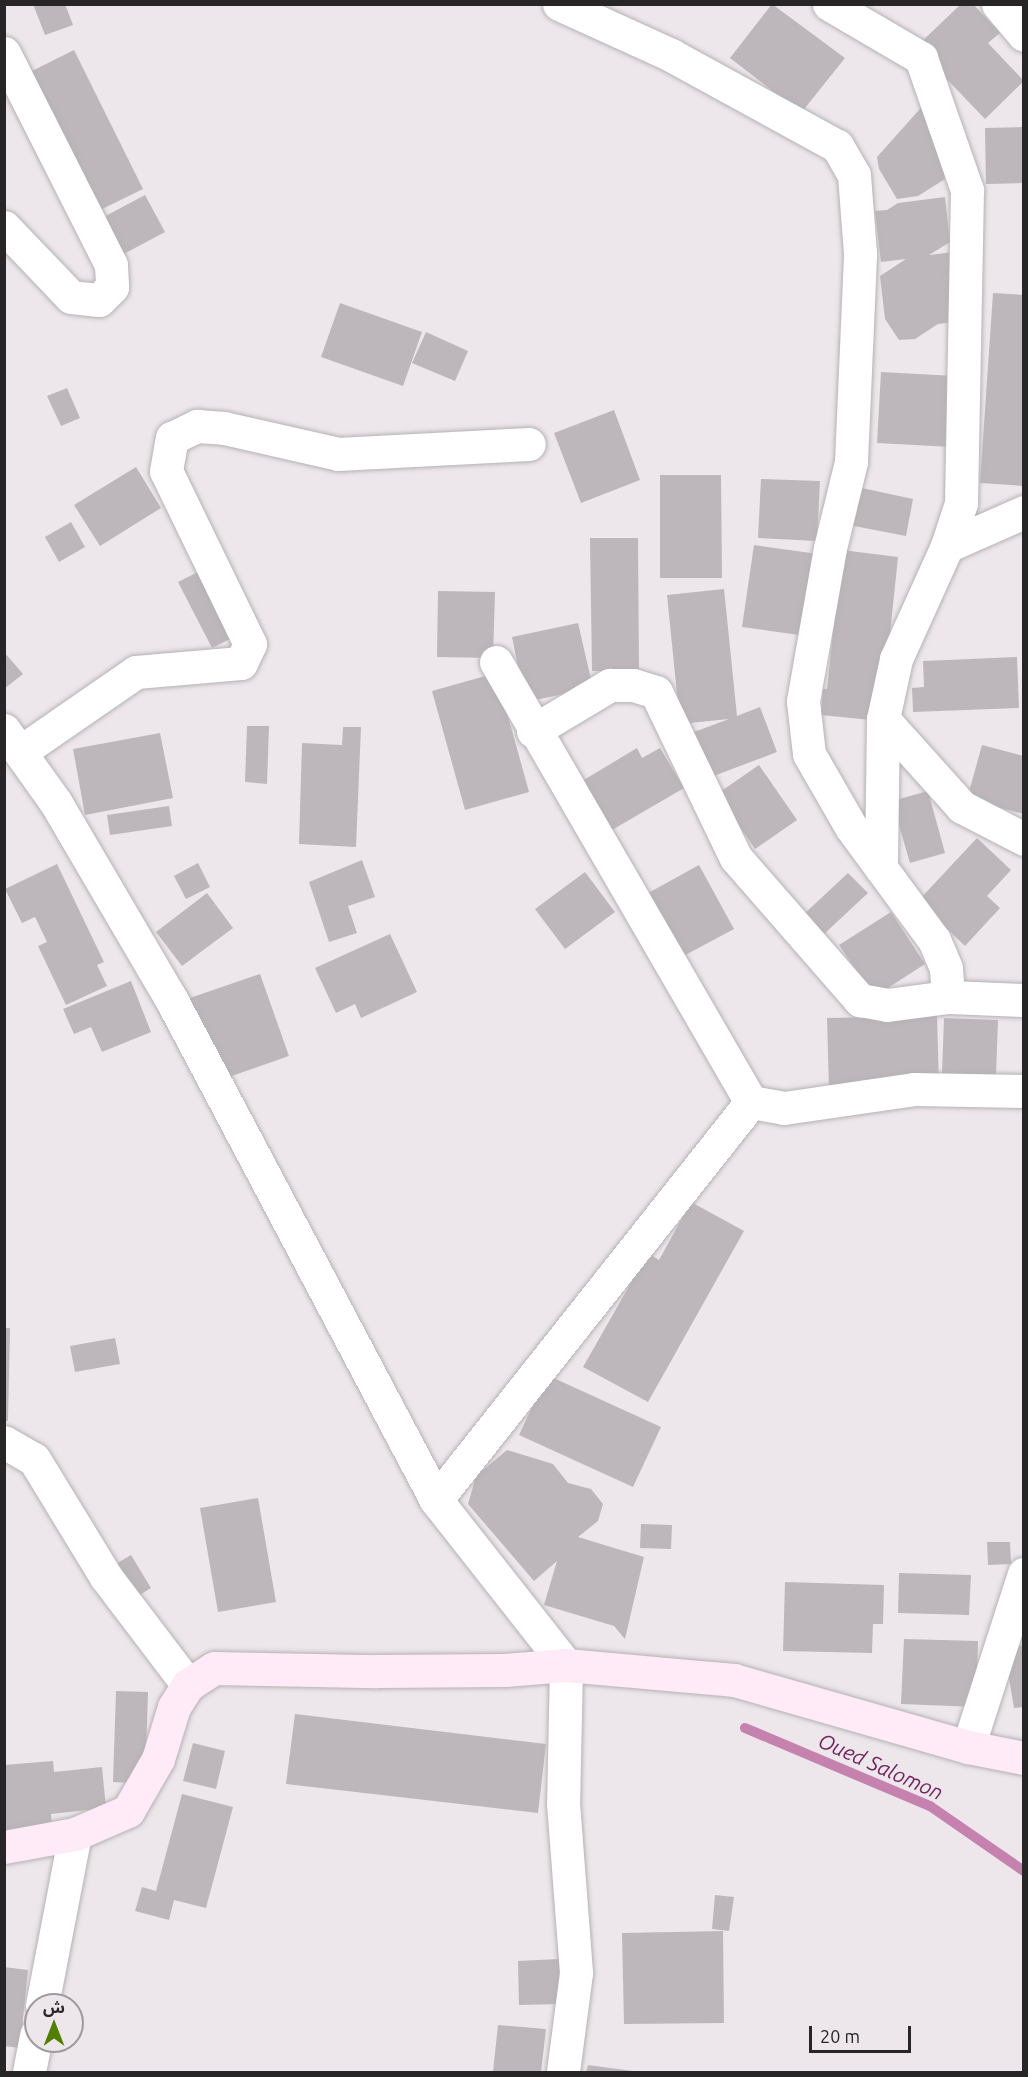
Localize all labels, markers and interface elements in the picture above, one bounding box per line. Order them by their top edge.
water label: Oued Salomon [815,1727,947,1805]
north arrow [24,1993,84,2053]
text: ش [43,1998,65,2016]
scale bar [812,2014,914,2052]
text: 20 m [820,2026,860,2046]

